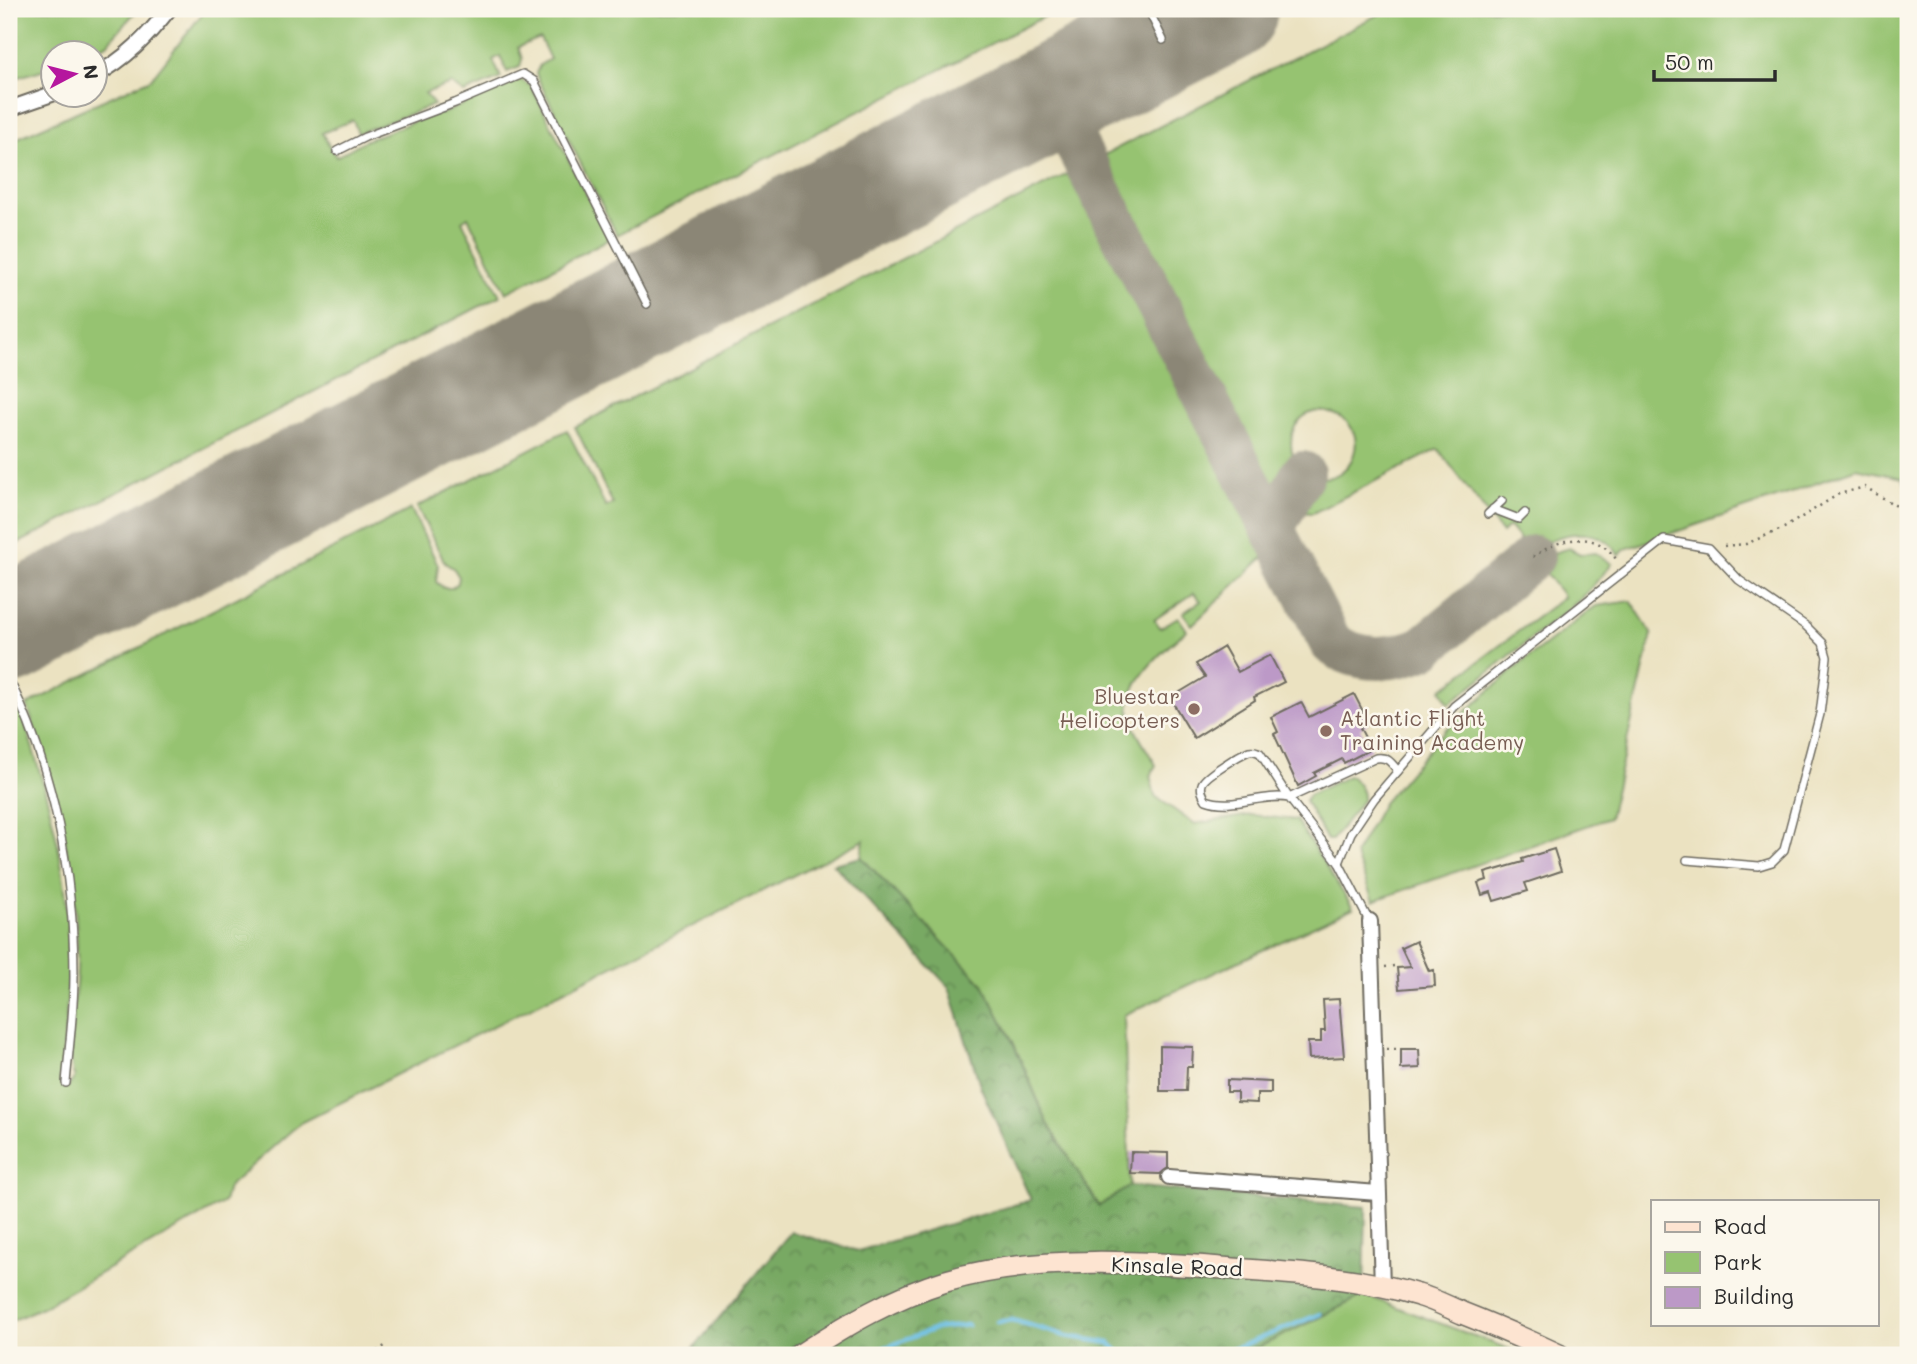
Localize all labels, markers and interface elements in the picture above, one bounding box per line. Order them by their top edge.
north arrow [38,38,108,108]
scale bar [1654,38,1775,82]
text: 50 m [1665,48,1714,75]
text: N [78,63,105,81]
place label: Bluestar Helicopters [1060,682,1180,733]
marker: Bluestar Helicopters [1186,701,1202,717]
place label: Atlantic Flight Training Academy [1340,704,1524,755]
marker: Atlantic Flight Training Academy [1318,723,1334,739]
legend [1651,1200,1878,1326]
text: Road [1714,1212,1766,1239]
text: Park [1714,1248,1762,1275]
street label: Kinsale Road [1111,1250,1243,1281]
text: Building [1714,1282,1794,1309]

